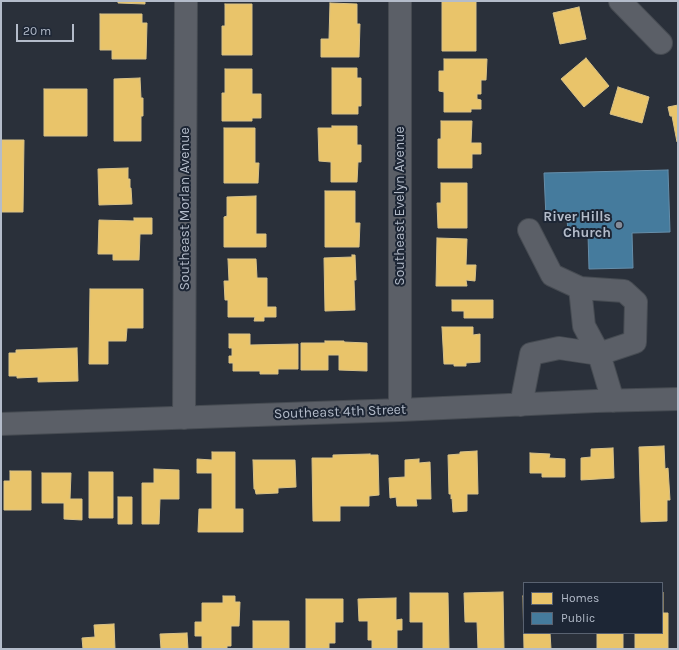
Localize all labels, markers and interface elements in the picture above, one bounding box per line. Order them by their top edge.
scale bar [18,16,76,42]
text: 20 m [23,24,51,38]
street label: Southeast Evelyn Avenue [392,126,408,286]
street label: Southeast Morlan Avenue [177,127,193,291]
place label: River Hills Church [543,209,611,242]
marker: River Hills Church [614,220,624,230]
street label: Southeast 4th Street [274,401,406,423]
legend [523,582,663,634]
text: Homes [561,591,599,605]
text: Public [561,611,595,625]

